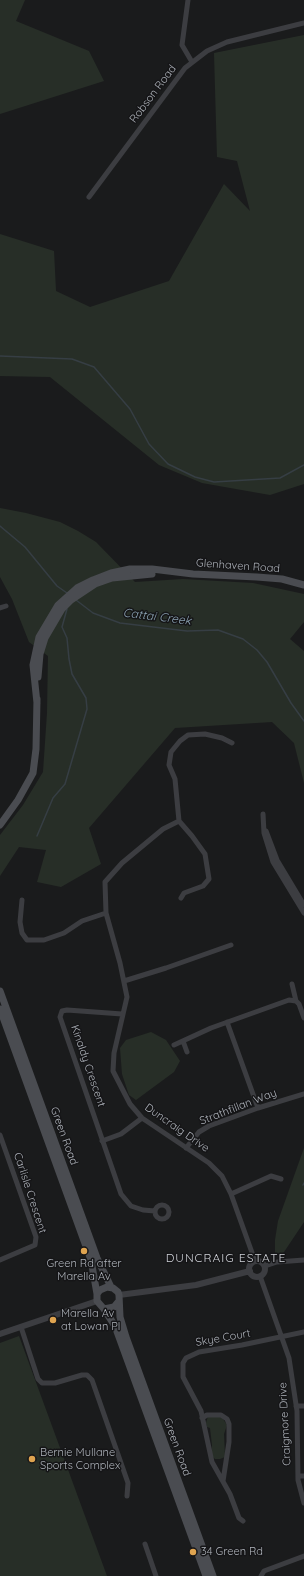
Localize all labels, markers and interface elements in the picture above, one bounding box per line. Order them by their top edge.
street label: Robson Road [127,62,179,126]
street label: Glenhaven Road [196,556,280,576]
water label: Cattai Creek [122,606,192,628]
street label: Kinaldy Crescent [68,1023,108,1109]
street label: Strathfillan Way [198,1086,278,1128]
street label: Duncraig Drive [142,1101,212,1155]
street label: Green Road [47,1105,81,1167]
street label: Carlisle Crescent [11,1151,49,1235]
marker: Green Rd after Marella Av [79,1246,89,1256]
district label: DUNCRAIG ESTATE [166,1251,286,1265]
place label: Green Rd after Marella Av [46,1257,122,1283]
place label: Marella Av at Lowan Pl [61,1307,120,1333]
marker: Marella Av at Lowan Pl [48,1315,58,1325]
street label: Skye Court [195,1327,251,1349]
street label: Craigmore Drive [276,1382,294,1466]
street label: Green Road [160,1416,194,1478]
place label: Bernie Mullane Sports Complex [40,1446,120,1472]
marker: Bernie Mullane Sports Complex [27,1454,37,1464]
place label: 34 Green Rd [201,1545,263,1559]
marker: 34 Green Rd [188,1547,198,1557]

